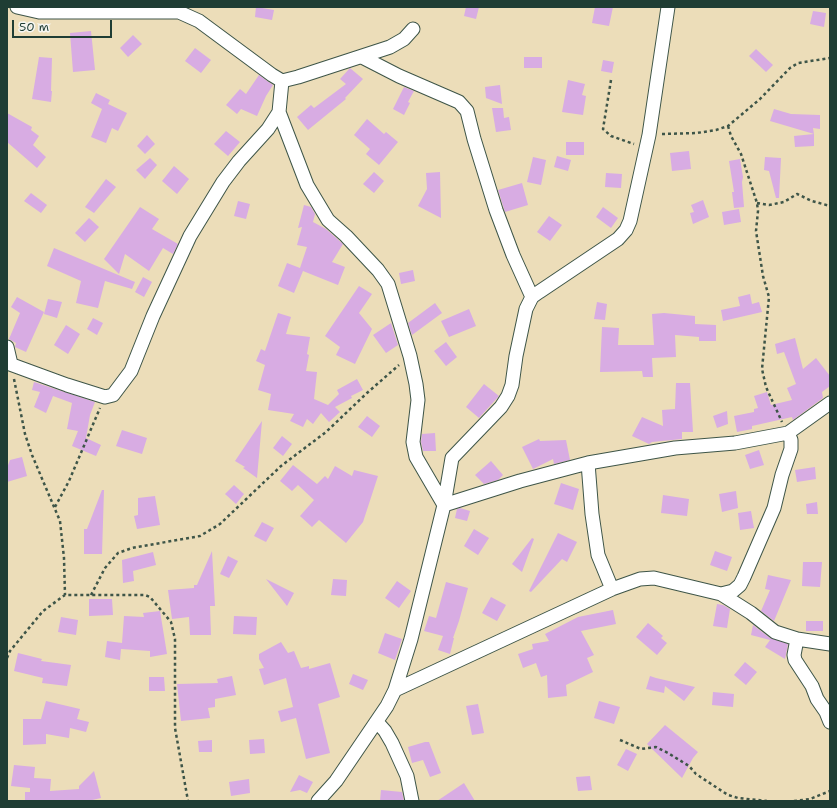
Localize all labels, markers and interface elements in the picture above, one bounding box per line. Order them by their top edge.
scale bar [14,12,114,38]
text: 50 m [19,19,49,35]

